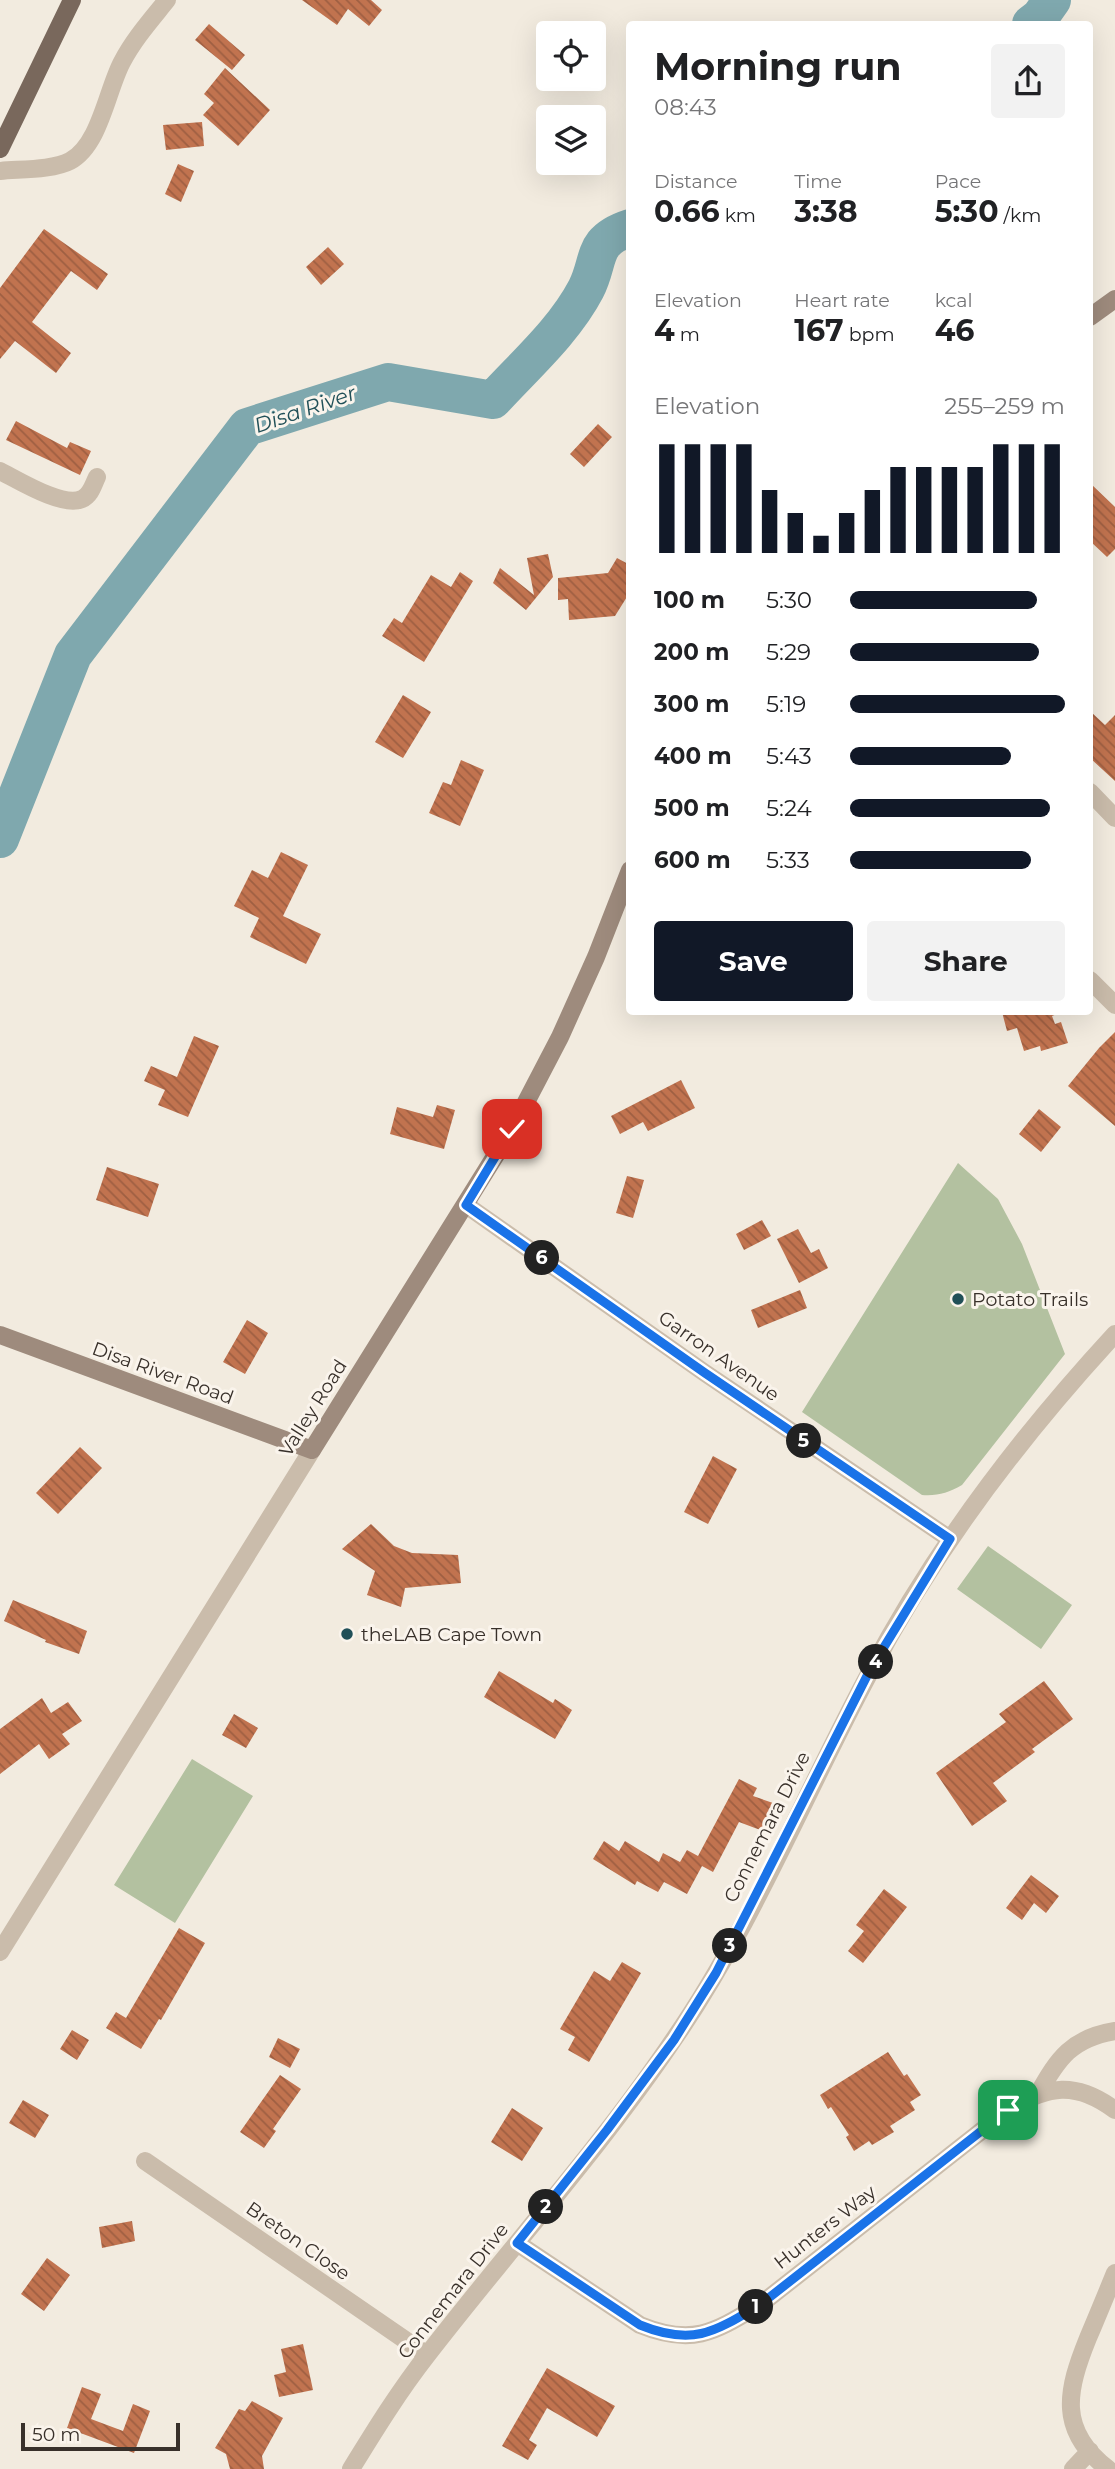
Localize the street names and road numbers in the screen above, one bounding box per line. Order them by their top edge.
street label: Garron Avenue [654,1306,784,1406]
street label: Disa River Road [89,1337,237,1409]
street label: Valley Road [274,1355,352,1461]
street label: Connemara Drive [719,1748,815,1906]
street label: Hunters Way [769,2180,881,2274]
street label: Breton Close [242,2197,354,2285]
street label: Connemara Drive [393,2218,513,2364]

